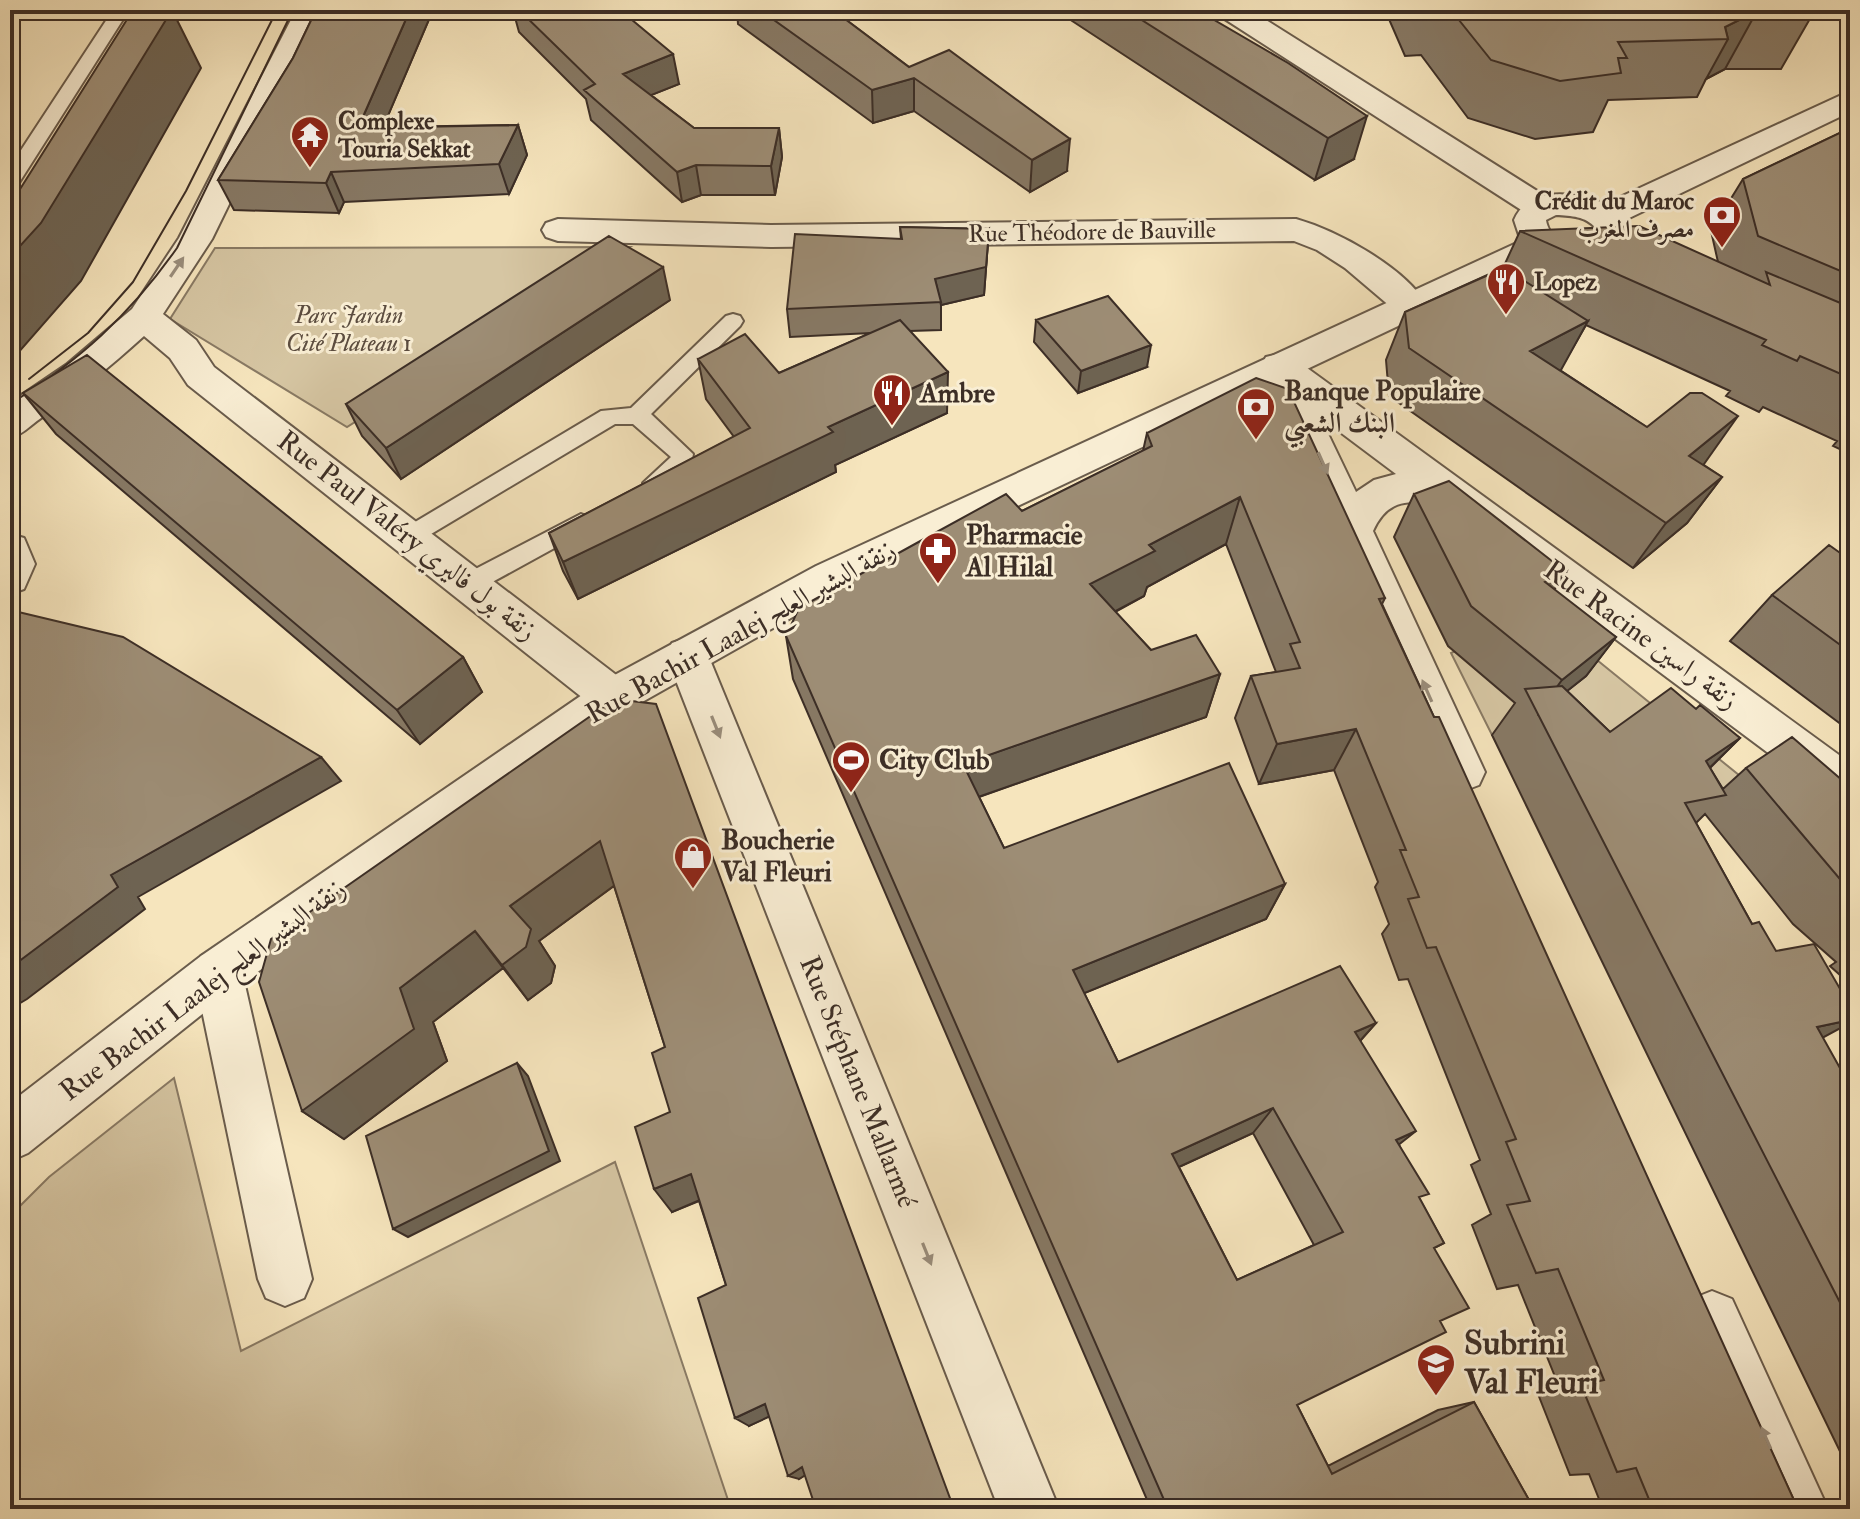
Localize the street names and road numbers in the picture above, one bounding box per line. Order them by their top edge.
street label: Rue Théodore de Bauville [968,214,1216,250]
street label: Rue Paul Valéry زنقة بول فاليري [267,423,544,652]
street label: Rue Bachir Laalej زنقة البشير العلج [580,532,905,737]
street label: Rue Racine زنقة راسين [1537,553,1745,717]
street label: Rue Bachir Laalej زنقة البشير العلج [53,871,357,1114]
street label: Rue Stéphane Mallarmé [791,951,925,1213]

